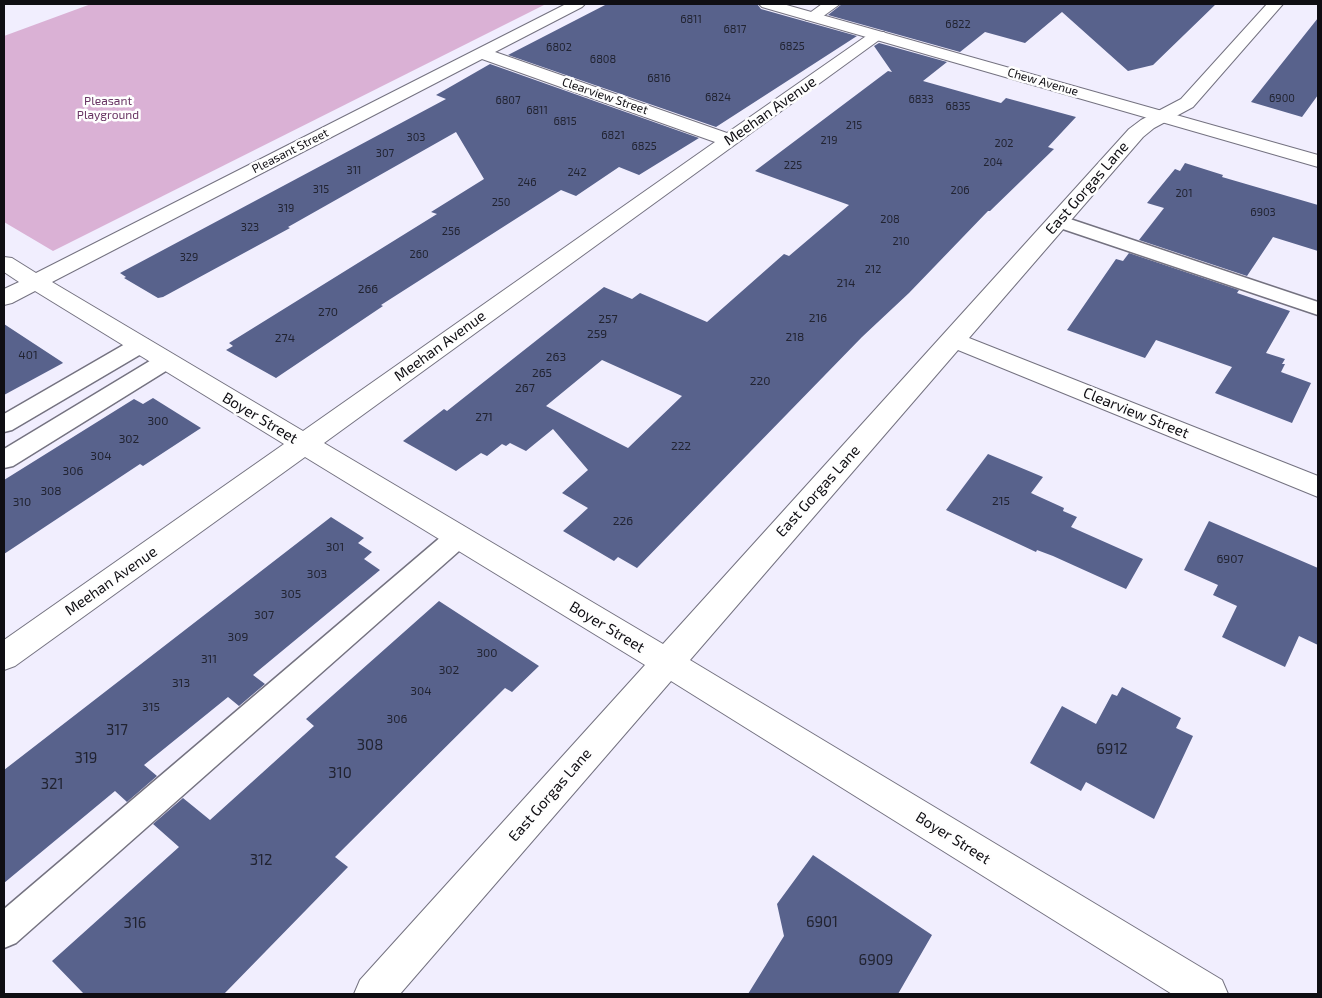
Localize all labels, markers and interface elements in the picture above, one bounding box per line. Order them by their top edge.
house number: 6811 [680,12,702,26]
house number: 6822 [945,17,971,31]
house number: 6817 [724,22,746,36]
house number: 6825 [779,39,805,53]
house number: 6802 [546,40,572,54]
house number: 6808 [590,52,616,66]
street label: Chew Avenue [1006,65,1080,99]
house number: 6816 [647,71,671,85]
street label: Meehan Avenue [720,72,820,150]
street label: Clearview Street [560,75,650,117]
house number: 6824 [705,90,731,104]
house number: 6900 [1269,91,1295,105]
house number: 6833 [908,92,934,106]
house number: 6807 [495,93,521,107]
park label: Pleasant Playground [77,94,139,122]
house number: 6835 [946,99,970,113]
house number: 6811 [526,103,548,117]
house number: 6815 [553,114,577,128]
house number: 215 [846,118,862,132]
street label: Pleasant Street [249,126,331,176]
house number: 6821 [601,128,625,142]
house number: 303 [407,130,425,144]
house number: 219 [821,133,837,147]
house number: 202 [995,136,1013,150]
street label: East Gorgas Lane [1042,138,1132,238]
house number: 6825 [631,139,657,153]
house number: 307 [376,146,394,160]
house number: 204 [983,155,1003,169]
house number: 225 [784,158,802,172]
house number: 311 [347,163,361,177]
house number: 242 [567,165,587,179]
house number: 246 [517,175,537,189]
house number: 315 [313,182,329,196]
house number: 206 [950,183,970,197]
house number: 201 [1175,186,1193,200]
house number: 250 [492,195,510,209]
house number: 319 [278,201,294,215]
house number: 6903 [1250,205,1276,219]
house number: 208 [880,212,900,226]
house number: 323 [241,220,259,234]
house number: 256 [442,224,460,238]
house number: 210 [892,234,910,248]
house number: 260 [409,247,429,261]
house number: 329 [180,250,198,264]
house number: 212 [865,262,881,276]
house number: 214 [837,276,855,290]
house number: 266 [358,282,378,296]
house number: 270 [318,305,338,319]
street label: Meehan Avenue [391,307,489,385]
house number: 216 [809,311,827,325]
house number: 257 [598,312,618,326]
house number: 259 [587,327,607,341]
house number: 218 [786,330,804,344]
house number: 274 [275,331,295,345]
house number: 401 [18,348,38,362]
house number: 263 [546,350,566,364]
house number: 265 [532,366,552,380]
house number: 220 [750,374,770,388]
house number: 267 [515,381,535,395]
street label: Clearview Street [1081,384,1191,442]
street label: Boyer Street [219,388,301,448]
house number: 271 [475,410,493,424]
house number: 300 [147,414,169,428]
house number: 302 [119,432,139,446]
house number: 222 [671,439,691,453]
street label: East Gorgas Lane [772,441,864,541]
house number: 304 [90,449,112,463]
house number: 306 [63,464,83,478]
house number: 308 [40,484,62,498]
house number: 215 [992,494,1010,508]
house number: 310 [13,495,31,509]
house number: 226 [613,514,633,528]
house number: 301 [326,540,344,554]
street label: Meehan Avenue [61,542,161,620]
house number: 6907 [1216,552,1244,566]
house number: 303 [307,567,327,581]
house number: 305 [281,587,301,601]
street label: Boyer Street [566,597,648,657]
house number: 307 [254,608,274,622]
house number: 309 [228,630,248,644]
house number: 300 [476,646,498,660]
house number: 311 [201,652,217,666]
house number: 302 [439,663,459,677]
house number: 313 [172,676,190,690]
house number: 304 [410,684,432,698]
house number: 315 [142,700,160,714]
house number: 306 [387,712,407,726]
house number: 317 [106,721,128,739]
house number: 308 [357,736,383,754]
house number: 6912 [1096,740,1128,758]
street label: East Gorgas Lane [505,745,595,845]
house number: 319 [75,749,97,767]
house number: 310 [328,764,352,782]
house number: 321 [41,775,63,793]
street label: Boyer Street [912,808,994,868]
house number: 312 [250,851,272,869]
house number: 6901 [806,913,838,931]
house number: 316 [124,914,146,932]
house number: 6909 [859,951,893,969]

